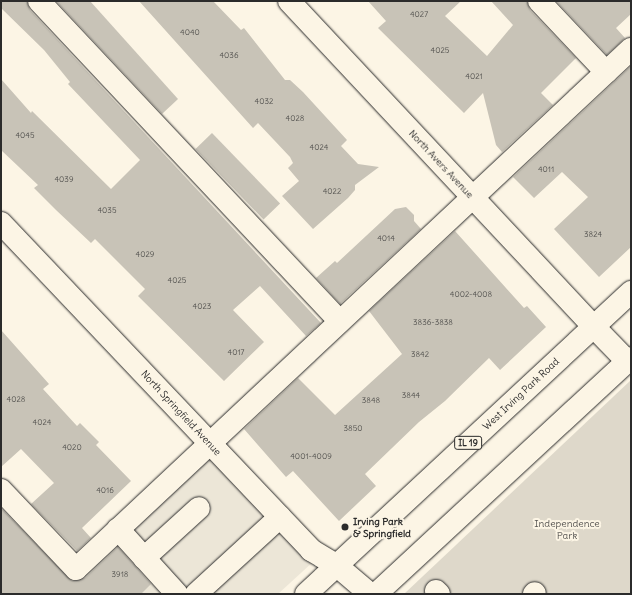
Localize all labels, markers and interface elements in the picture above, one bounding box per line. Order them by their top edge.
house number: 4027 [410,10,428,20]
house number: 4040 [180,28,200,38]
house number: 4025 [431,46,449,56]
house number: 4036 [219,51,239,61]
house number: 4021 [465,72,483,82]
house number: 4032 [255,97,273,107]
house number: 4028 [286,114,304,124]
street label: North Avers Avenue [406,127,476,201]
house number: 4045 [15,131,35,141]
house number: 4024 [310,143,328,153]
house number: 4011 [538,165,554,175]
house number: 4039 [54,175,74,185]
house number: 4022 [323,187,341,197]
house number: 4035 [97,206,117,216]
house number: 3824 [584,230,602,240]
house number: 4014 [377,234,395,244]
house number: 4029 [136,250,154,260]
house number: 4025 [168,276,186,286]
house number: 4002-4008 [450,290,492,300]
house number: 4023 [193,302,211,312]
house number: 3836-3838 [413,318,453,328]
house number: 4017 [228,348,244,358]
house number: 3842 [411,350,429,360]
street label: West Irving Park Road [480,355,562,433]
street label: North Springfield Avenue [138,368,224,458]
house number: 3844 [402,391,420,401]
house number: 4028 [7,395,25,405]
house number: 3848 [362,396,380,406]
house number: 4024 [33,418,51,428]
house number: 3850 [343,424,363,434]
road number: IL 19 [454,436,482,450]
house number: 4020 [62,443,82,453]
house number: 4001-4009 [290,452,332,462]
house number: 4016 [96,486,114,496]
place label: Irving Park & Springfield [353,515,411,538]
park label: Independence Park [534,517,600,540]
marker: Irving Park & Springfield [340,522,350,532]
house number: 3918 [112,570,128,580]

